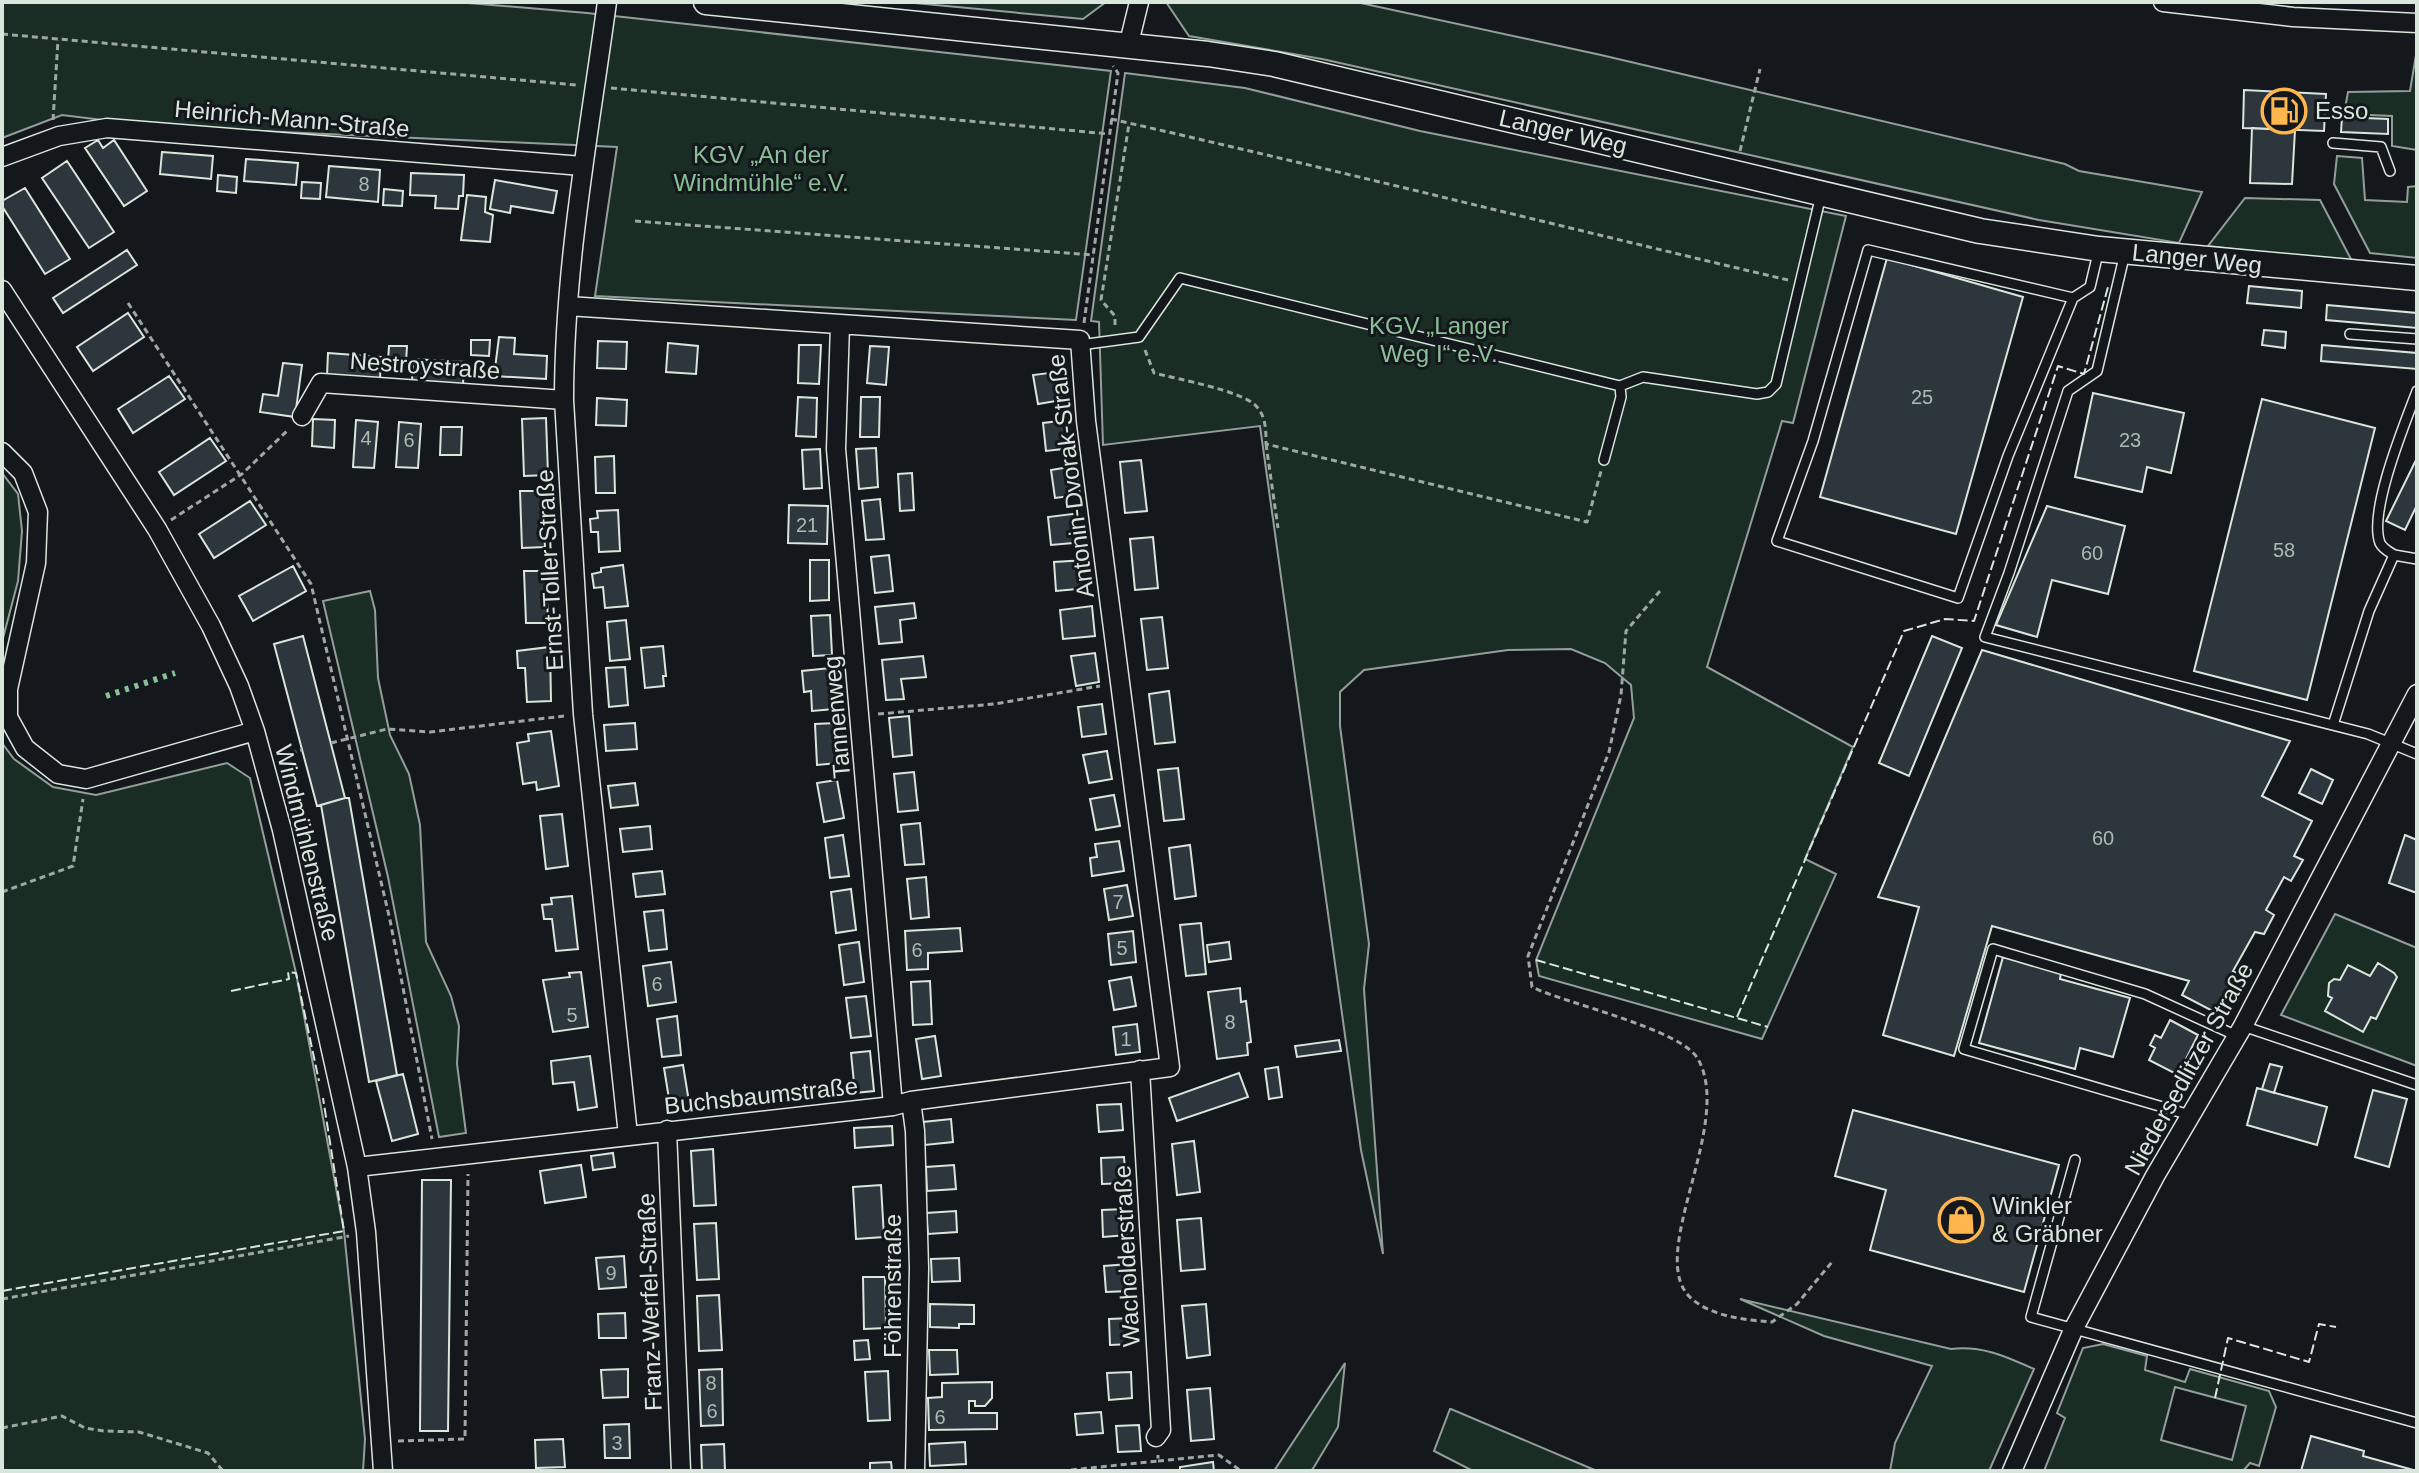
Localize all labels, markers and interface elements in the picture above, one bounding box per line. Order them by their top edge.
fuel station icon: Esso [2260,87,2308,135]
street label: Heinrich-Mann-Straße [173,95,411,142]
place label: Esso [2315,97,2368,124]
street label: Langer Weg [1497,104,1630,159]
park label: KGV „An der Windmühle“ e.V. [673,141,849,196]
house number: 8 [358,173,370,195]
street label: Langer Weg [2131,238,2263,279]
park label: KGV „Langer Weg I“ e.V. [1369,312,1509,367]
street label: Nestroystraße [349,347,501,384]
street label: Antonin-Dvorak-Straße [1042,353,1099,600]
house number: 25 [1911,386,1933,408]
house number: 4 [360,427,372,449]
house number: 6 [403,429,415,451]
house number: 23 [2119,429,2141,451]
street label: Ernst-Toller-Straße [531,469,568,671]
house number: 21 [796,514,818,536]
house number: 58 [2273,539,2295,561]
house number: 60 [2081,542,2103,564]
street label: Tannenweg [818,655,855,779]
street label: Windmühlenstraße [270,742,345,944]
house number: 60 [2092,827,2114,849]
house number: 7 [1112,891,1124,913]
house number: 5 [1116,937,1128,959]
house number: 6 [911,939,923,961]
street label: Niedersedlitzer Straße [2119,958,2258,1180]
house number: 6 [651,973,663,995]
house number: 5 [566,1004,578,1026]
house number: 8 [1224,1011,1236,1033]
house number: 1 [1120,1028,1132,1050]
street label: Buchsbaumstraße [663,1072,859,1119]
street label: Wacholderstraße [1108,1165,1145,1348]
street label: Franz-Werfel-Straße [632,1192,667,1412]
place label: Winkler & Gräbner [1992,1192,2103,1247]
shop icon: Winkler & Gräbner [1937,1196,1985,1244]
street label: Föhrenstraße [879,1214,906,1358]
house number: 9 [605,1262,617,1284]
house number: 8 [705,1372,717,1394]
house number: 6 [706,1400,718,1422]
house number: 6 [934,1406,946,1428]
house number: 3 [611,1432,623,1454]

